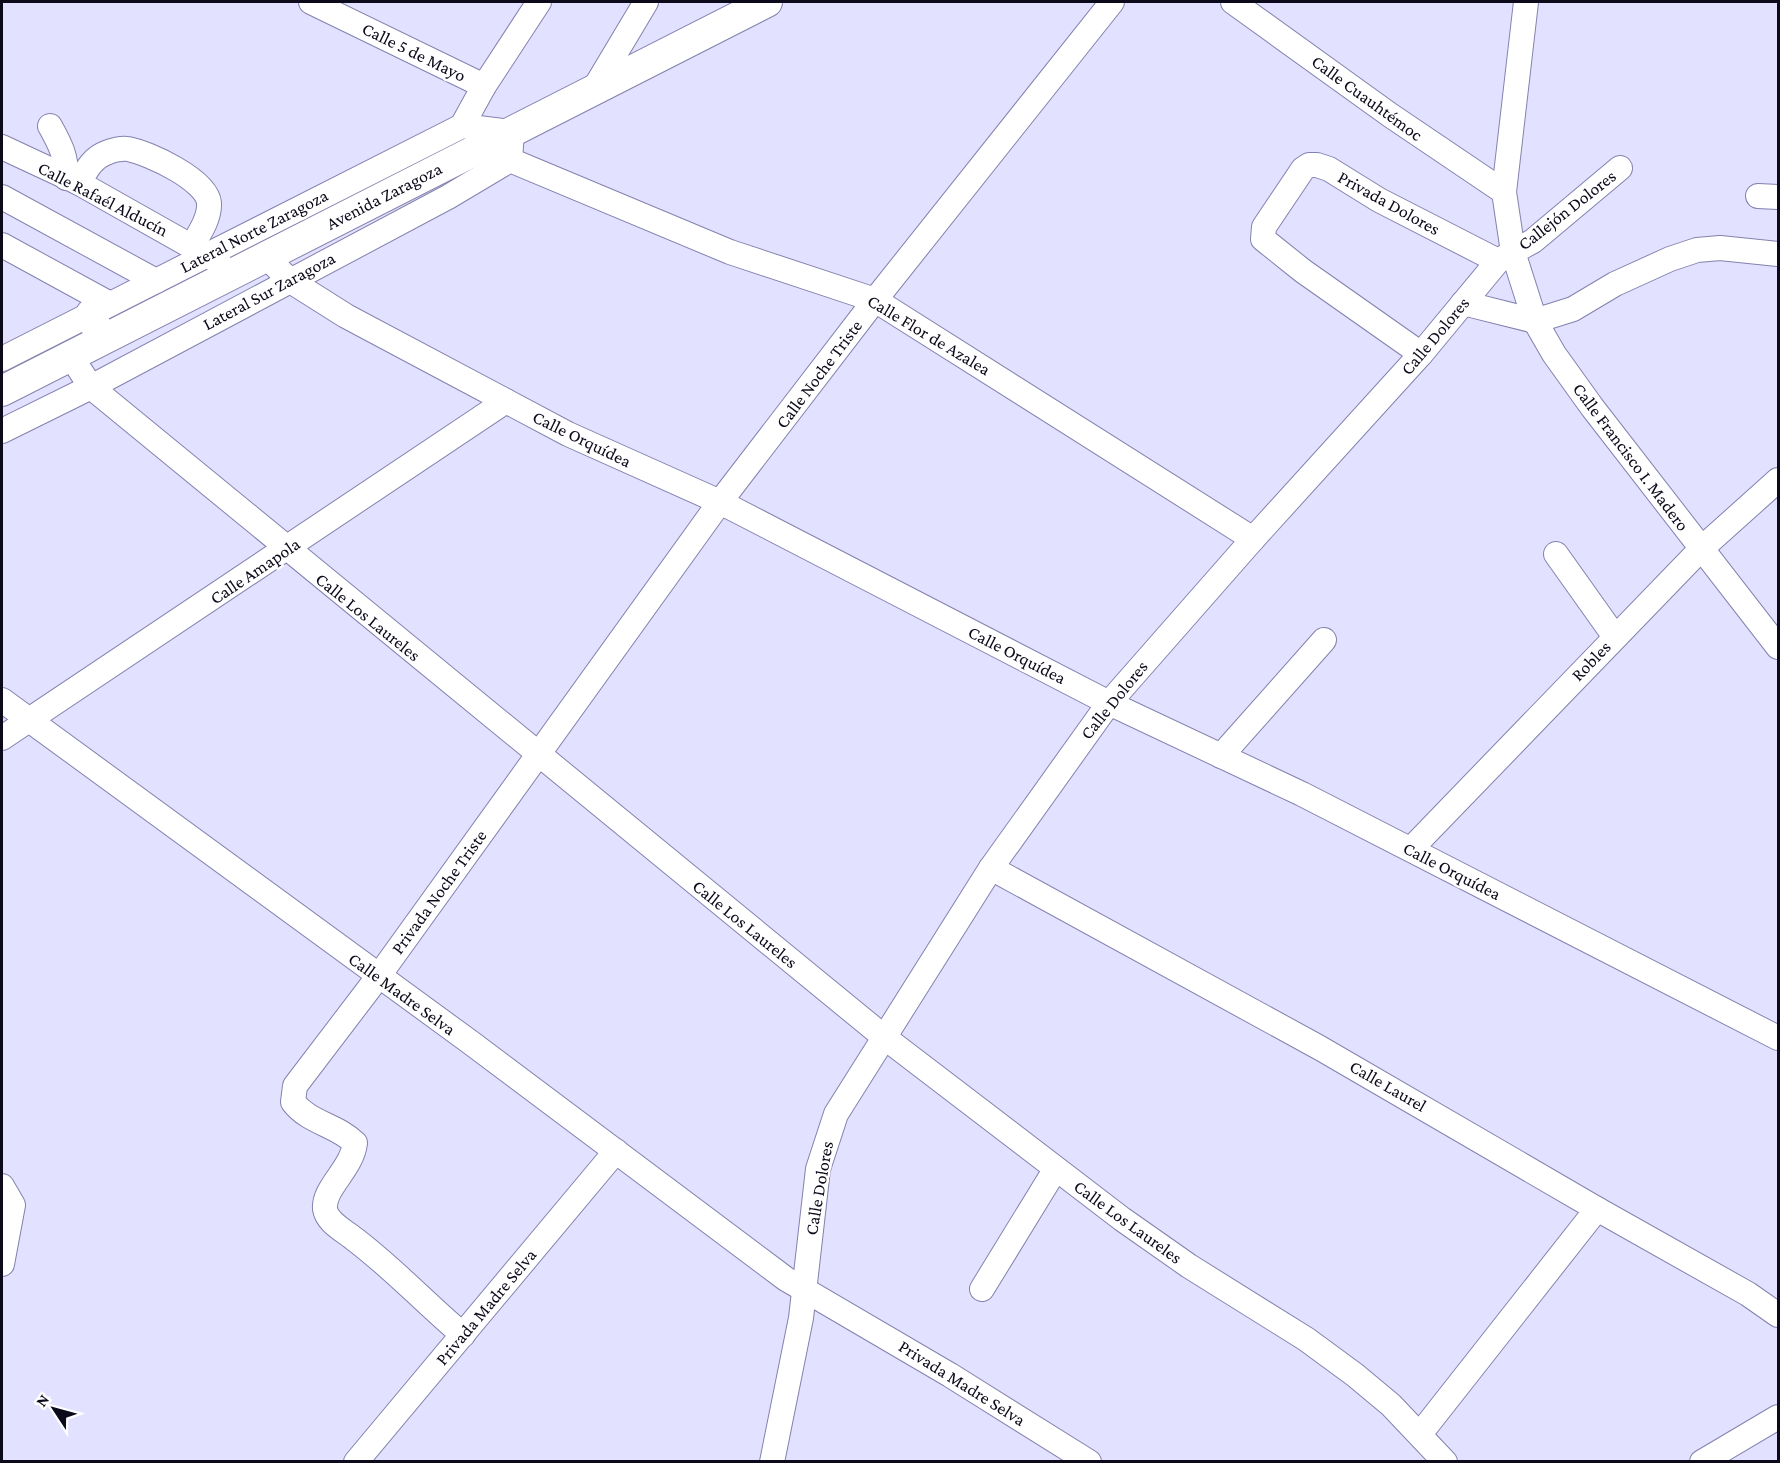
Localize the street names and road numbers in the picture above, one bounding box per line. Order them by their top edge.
street label: Calle 5 de Mayo [359,18,469,86]
street label: Calle Cuauhtémoc [1308,51,1427,145]
street label: Calle Rafaél Alducín [35,158,172,241]
street label: Avenida Zaragoza [323,158,445,234]
street label: Callejón Dolores [1514,166,1620,255]
street label: Privada Dolores [1335,167,1443,239]
street label: Lateral Norte Zaragoza [177,185,331,277]
street label: Lateral Sur Zaragoza [199,248,339,334]
street label: Calle Flor de Azalea [864,290,994,380]
street label: Calle Dolores [1397,293,1473,379]
street label: Calle Noche Triste [772,316,866,432]
street label: Calle Francisco I. Madero [1569,379,1693,535]
street label: Calle Orquídea [530,407,634,471]
street label: Calle Amapola [206,534,304,608]
street label: Calle Los Laureles [312,569,424,665]
street label: Calle Orquídea [965,622,1069,688]
street label: Robles [1567,637,1615,685]
street label: Calle Dolores [1076,657,1152,743]
street label: Privada Noche Triste [387,826,491,958]
street label: Calle Orquídea [1400,838,1504,904]
street label: Calle Los Laureles [689,876,801,972]
street label: Calle Madre Selva [345,949,459,1039]
street label: Calle Laurel [1346,1056,1430,1116]
street label: Calle Dolores [801,1139,837,1237]
street label: Calle Los Laureles [1070,1176,1186,1268]
street label: Privada Madre Selva [432,1245,540,1369]
street label: Privada Madre Selva [895,1336,1029,1430]

